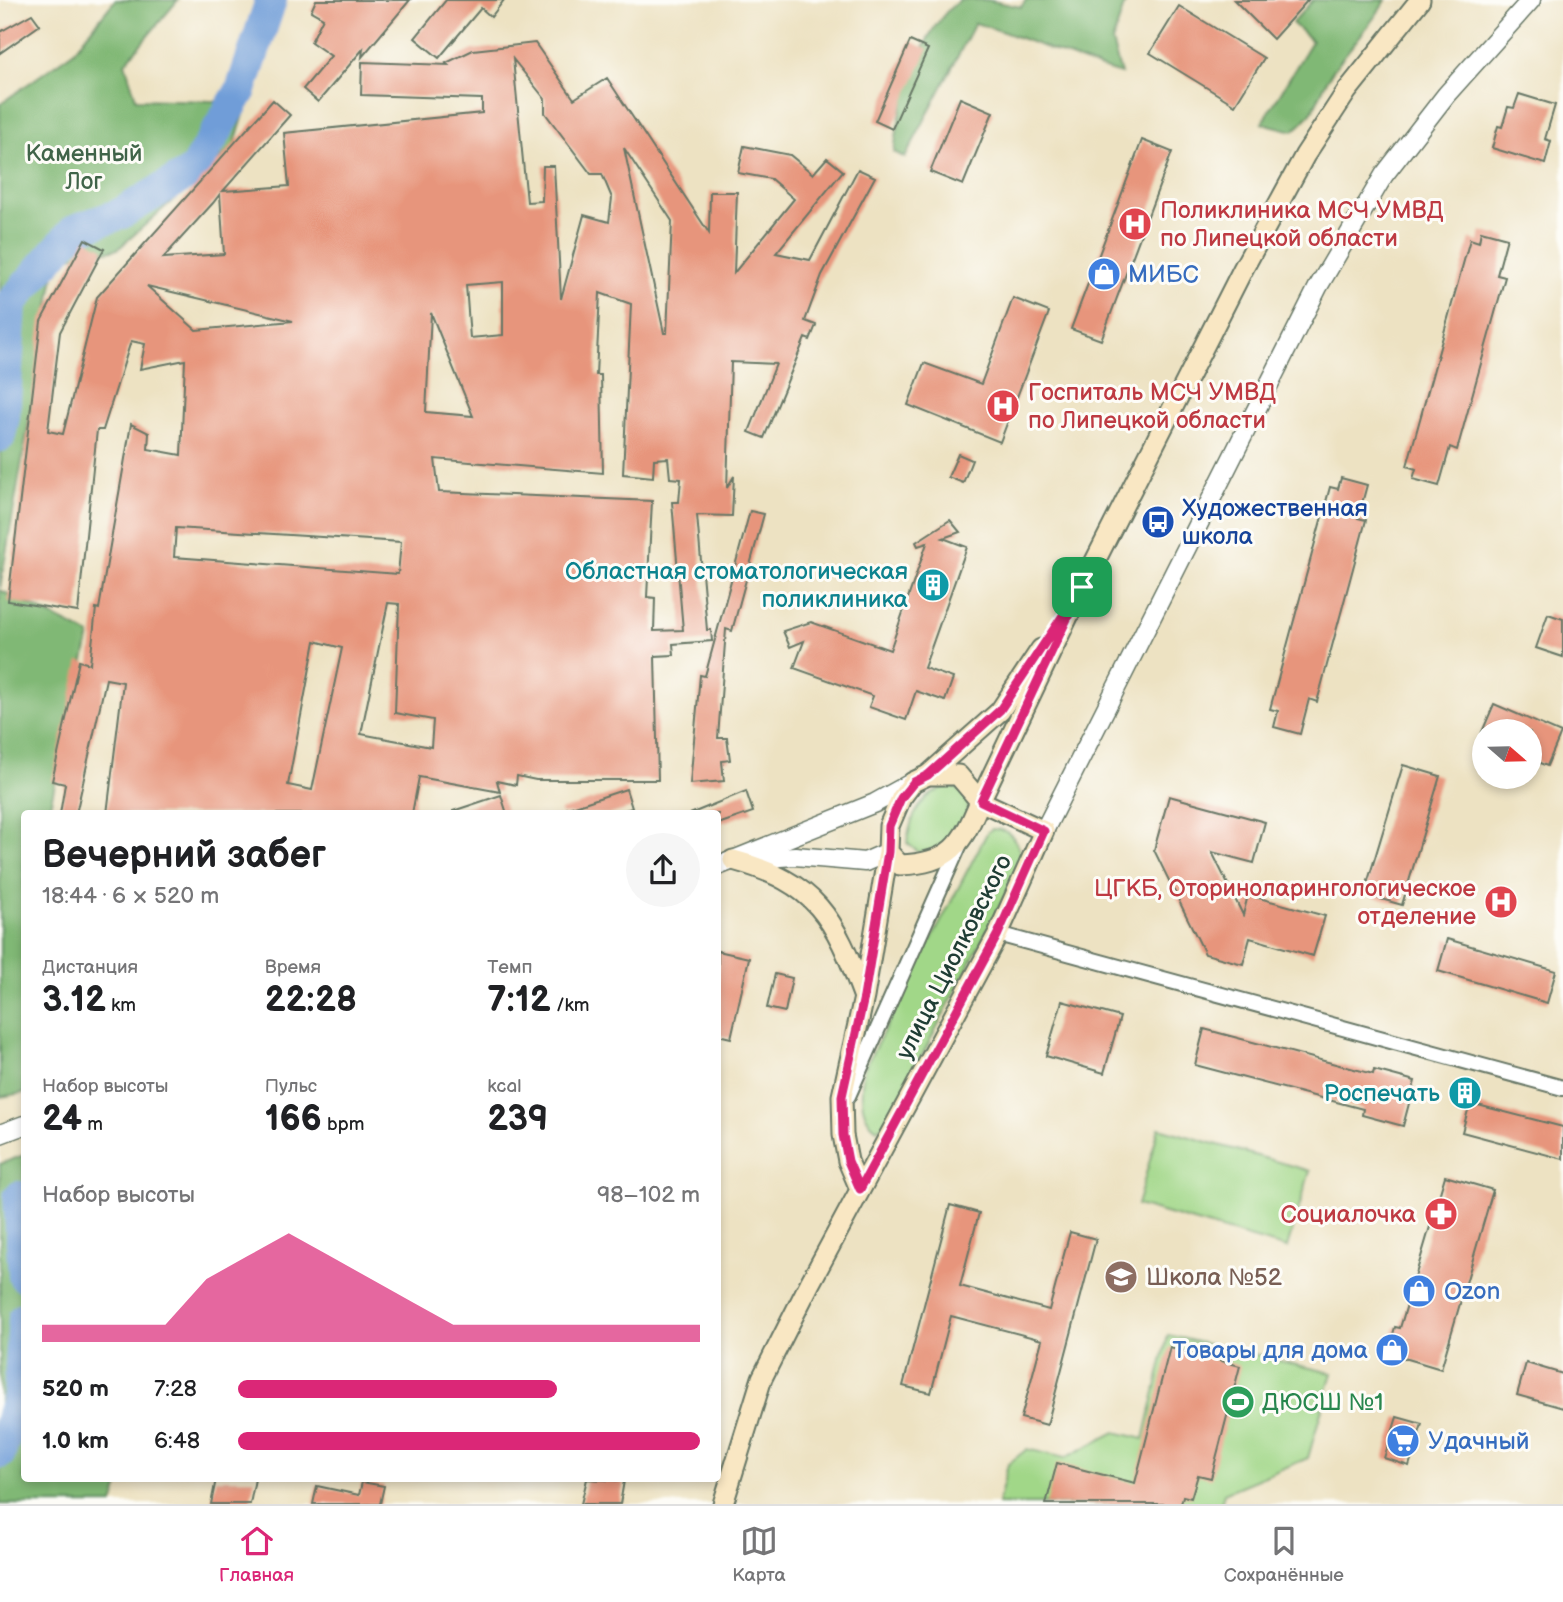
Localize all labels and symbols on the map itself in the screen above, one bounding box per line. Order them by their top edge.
park label: Каменный Лог [26,139,142,196]
place label: Поликлиника МСЧ УМВД по Липецкой области [1160,196,1444,253]
hospital icon: Поликлиника МСЧ УМВД по Липецкой области [1116,205,1154,243]
shop icon: МИБС [1085,255,1123,293]
place label: МИБС [1128,260,1199,289]
place label: Госпиталь МСЧ УМВД по Липецкой области [1028,378,1276,435]
hospital icon: Госпиталь МСЧ УМВД по Липецкой области [984,387,1022,425]
place label: Художественная школа [1182,494,1368,551]
bus stop icon: Художественная школа [1139,503,1177,541]
place label: Областная стоматологическая поликлиника [565,557,908,614]
pin [1052,557,1112,617]
building icon: Областная стоматологическая поликлиника [914,566,952,604]
north arrow [1472,719,1542,789]
street label: улица Циолковского [890,850,1018,1064]
place label: ЦГКБ, Оториноларингологическое отделение [1094,874,1476,931]
hospital icon: ЦГКБ, Оториноларингологическое отделение [1482,883,1520,921]
building icon: Роспечать [1446,1074,1484,1112]
place label: Роспечать [1324,1079,1440,1108]
pharmacy icon: Социалочка [1422,1195,1460,1233]
place label: Социалочка [1280,1200,1416,1229]
school or university icon: Школа №52 [1102,1258,1140,1296]
place label: Школа №52 [1146,1263,1282,1292]
shop icon: Ozon [1400,1272,1438,1310]
place label: Ozon [1444,1277,1500,1306]
shop icon: Товары для дома [1373,1331,1411,1369]
place label: Товары для дома [1172,1336,1368,1365]
sports icon: ДЮСШ №1 [1219,1383,1257,1421]
place label: ДЮСШ №1 [1262,1388,1384,1417]
supermarket icon: Удачный [1384,1422,1422,1460]
place label: Удачный [1428,1427,1529,1456]

